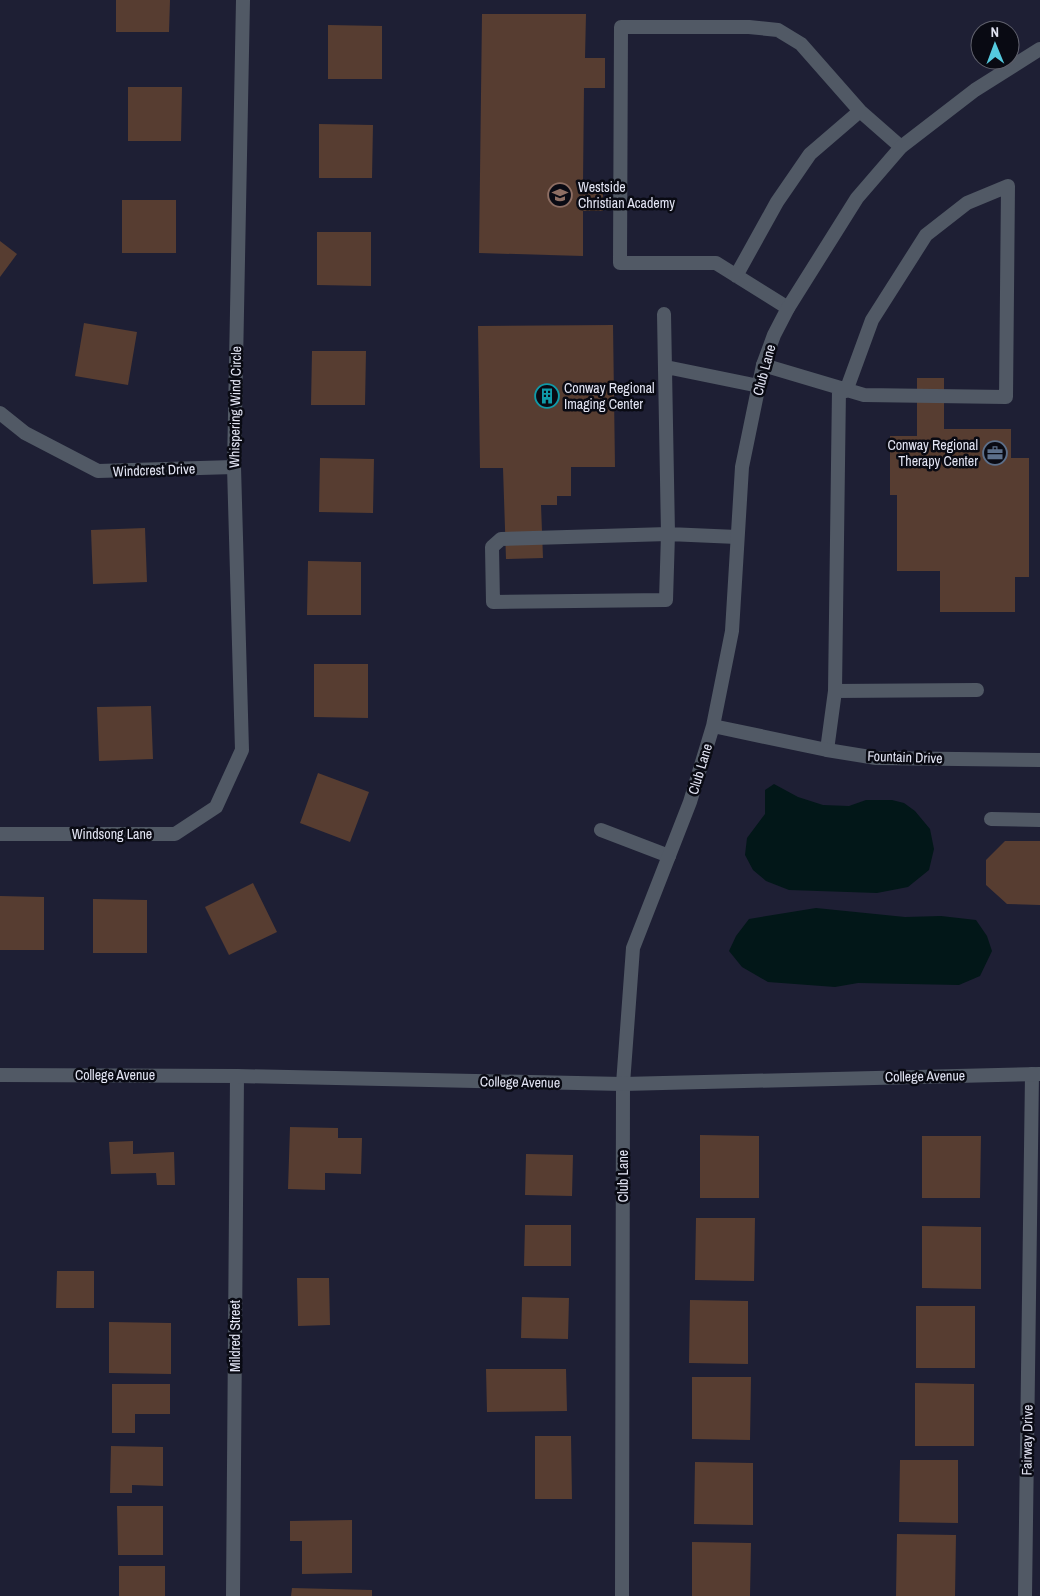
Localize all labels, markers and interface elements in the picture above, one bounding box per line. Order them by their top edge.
north arrow [970,20,1020,70]
text: N [990,23,999,41]
place label: Westside Christian Academy [578,178,675,212]
school or university icon: Westside Christian Academy [547,182,573,208]
street label: Club Lane [749,342,779,398]
street label: Whispering Wind Circle [225,346,245,468]
place label: Conway Regional Imaging Center [564,379,655,413]
building icon: Conway Regional Imaging Center [534,383,560,409]
place label: Conway Regional Therapy Center [887,436,978,470]
office icon: Conway Regional Therapy Center [982,440,1008,466]
street label: Windcrest Drive [113,460,195,480]
street label: Club Lane [684,741,716,797]
street label: Fountain Drive [867,747,943,767]
street label: Windsong Lane [72,825,152,843]
street label: College Avenue [75,1066,155,1084]
street label: College Avenue [885,1066,965,1086]
street label: College Avenue [480,1072,560,1092]
street label: Club Lane [614,1150,632,1202]
street label: Mildred Street [226,1300,244,1372]
street label: Fairway Drive [1017,1404,1037,1476]

